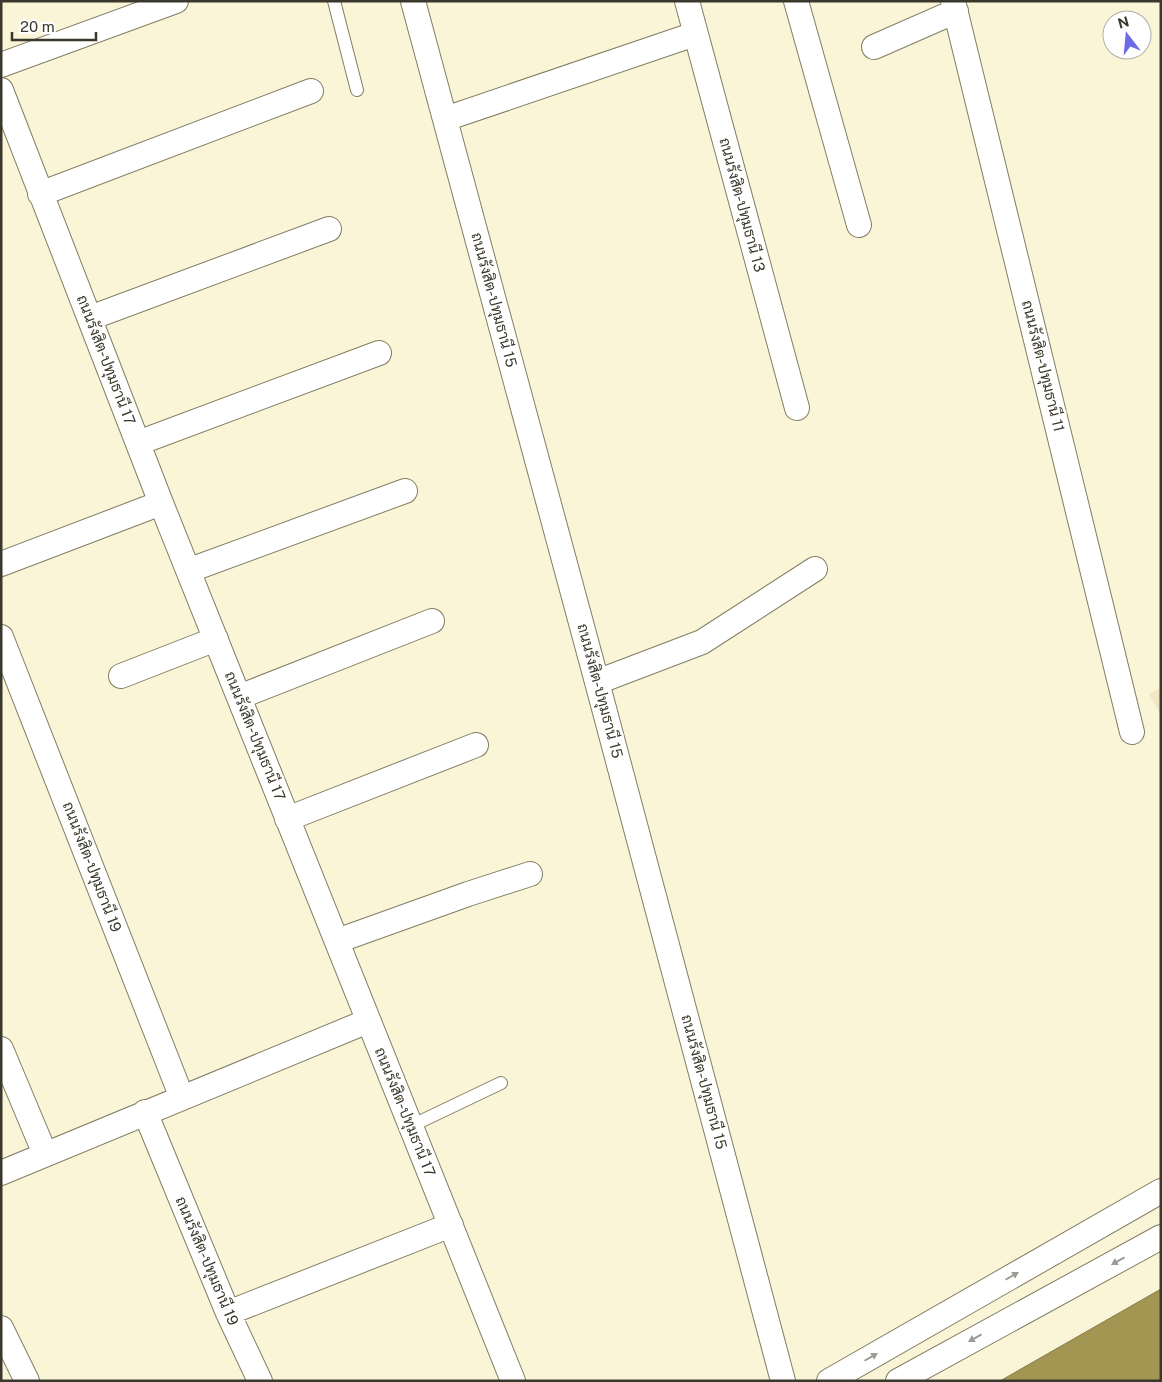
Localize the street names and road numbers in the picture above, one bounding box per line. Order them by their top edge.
street label: ถนนรังสิต-ปทุมธานี 13 [713,136,770,275]
street label: ถนนรังสิต-ปทุมธานี 15 [465,230,522,370]
street label: ถนนรังสิต-ปทุมธานี 17 [71,292,140,428]
street label: ถนนรังสิต-ปทุมธานี 11 [1016,298,1069,434]
street label: ถนนรังสิต-ปทุมธานี 15 [571,621,628,761]
street label: ถนนรังสิต-ปทุมธานี 17 [219,668,290,804]
street label: ถนนรังสิต-ปทุมธานี 19 [57,799,126,936]
street label: ถนนรังสิต-ปทุมธานี 15 [675,1012,732,1152]
street label: ถนนรังสิต-ปทุมธานี 17 [369,1044,440,1180]
street label: ถนนรังสิต-ปทุมธานี 19 [170,1193,243,1329]

